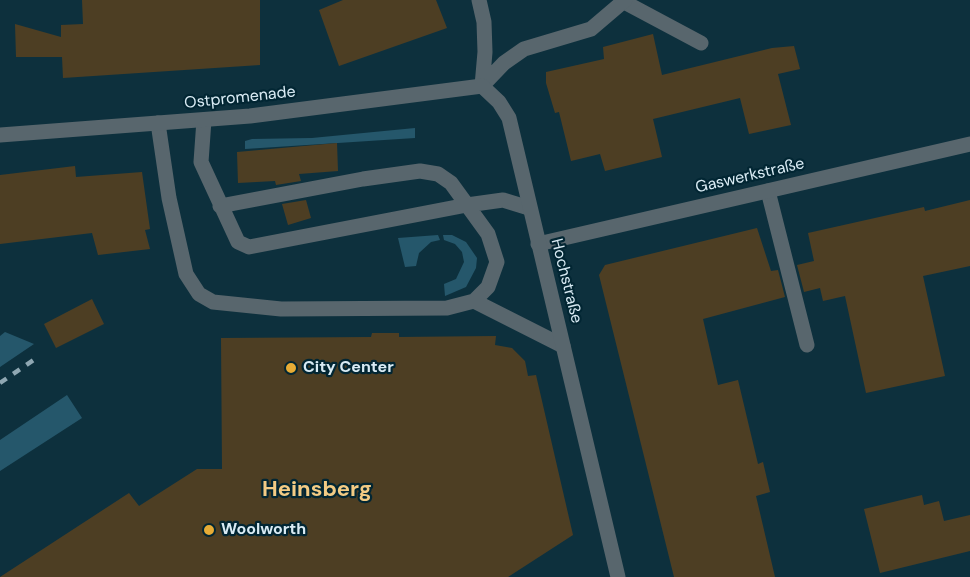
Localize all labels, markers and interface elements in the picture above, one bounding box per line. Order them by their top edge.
street label: Ostpromenade [183,83,297,113]
street label: Gaswerkstraße [694,154,806,198]
street label: Hochstraße [546,237,586,325]
place label: City Center [303,358,394,378]
marker: City Center [284,361,298,375]
district label: Heinsberg [262,477,372,503]
place label: Woolworth [221,520,306,540]
marker: Woolworth [202,523,216,537]

